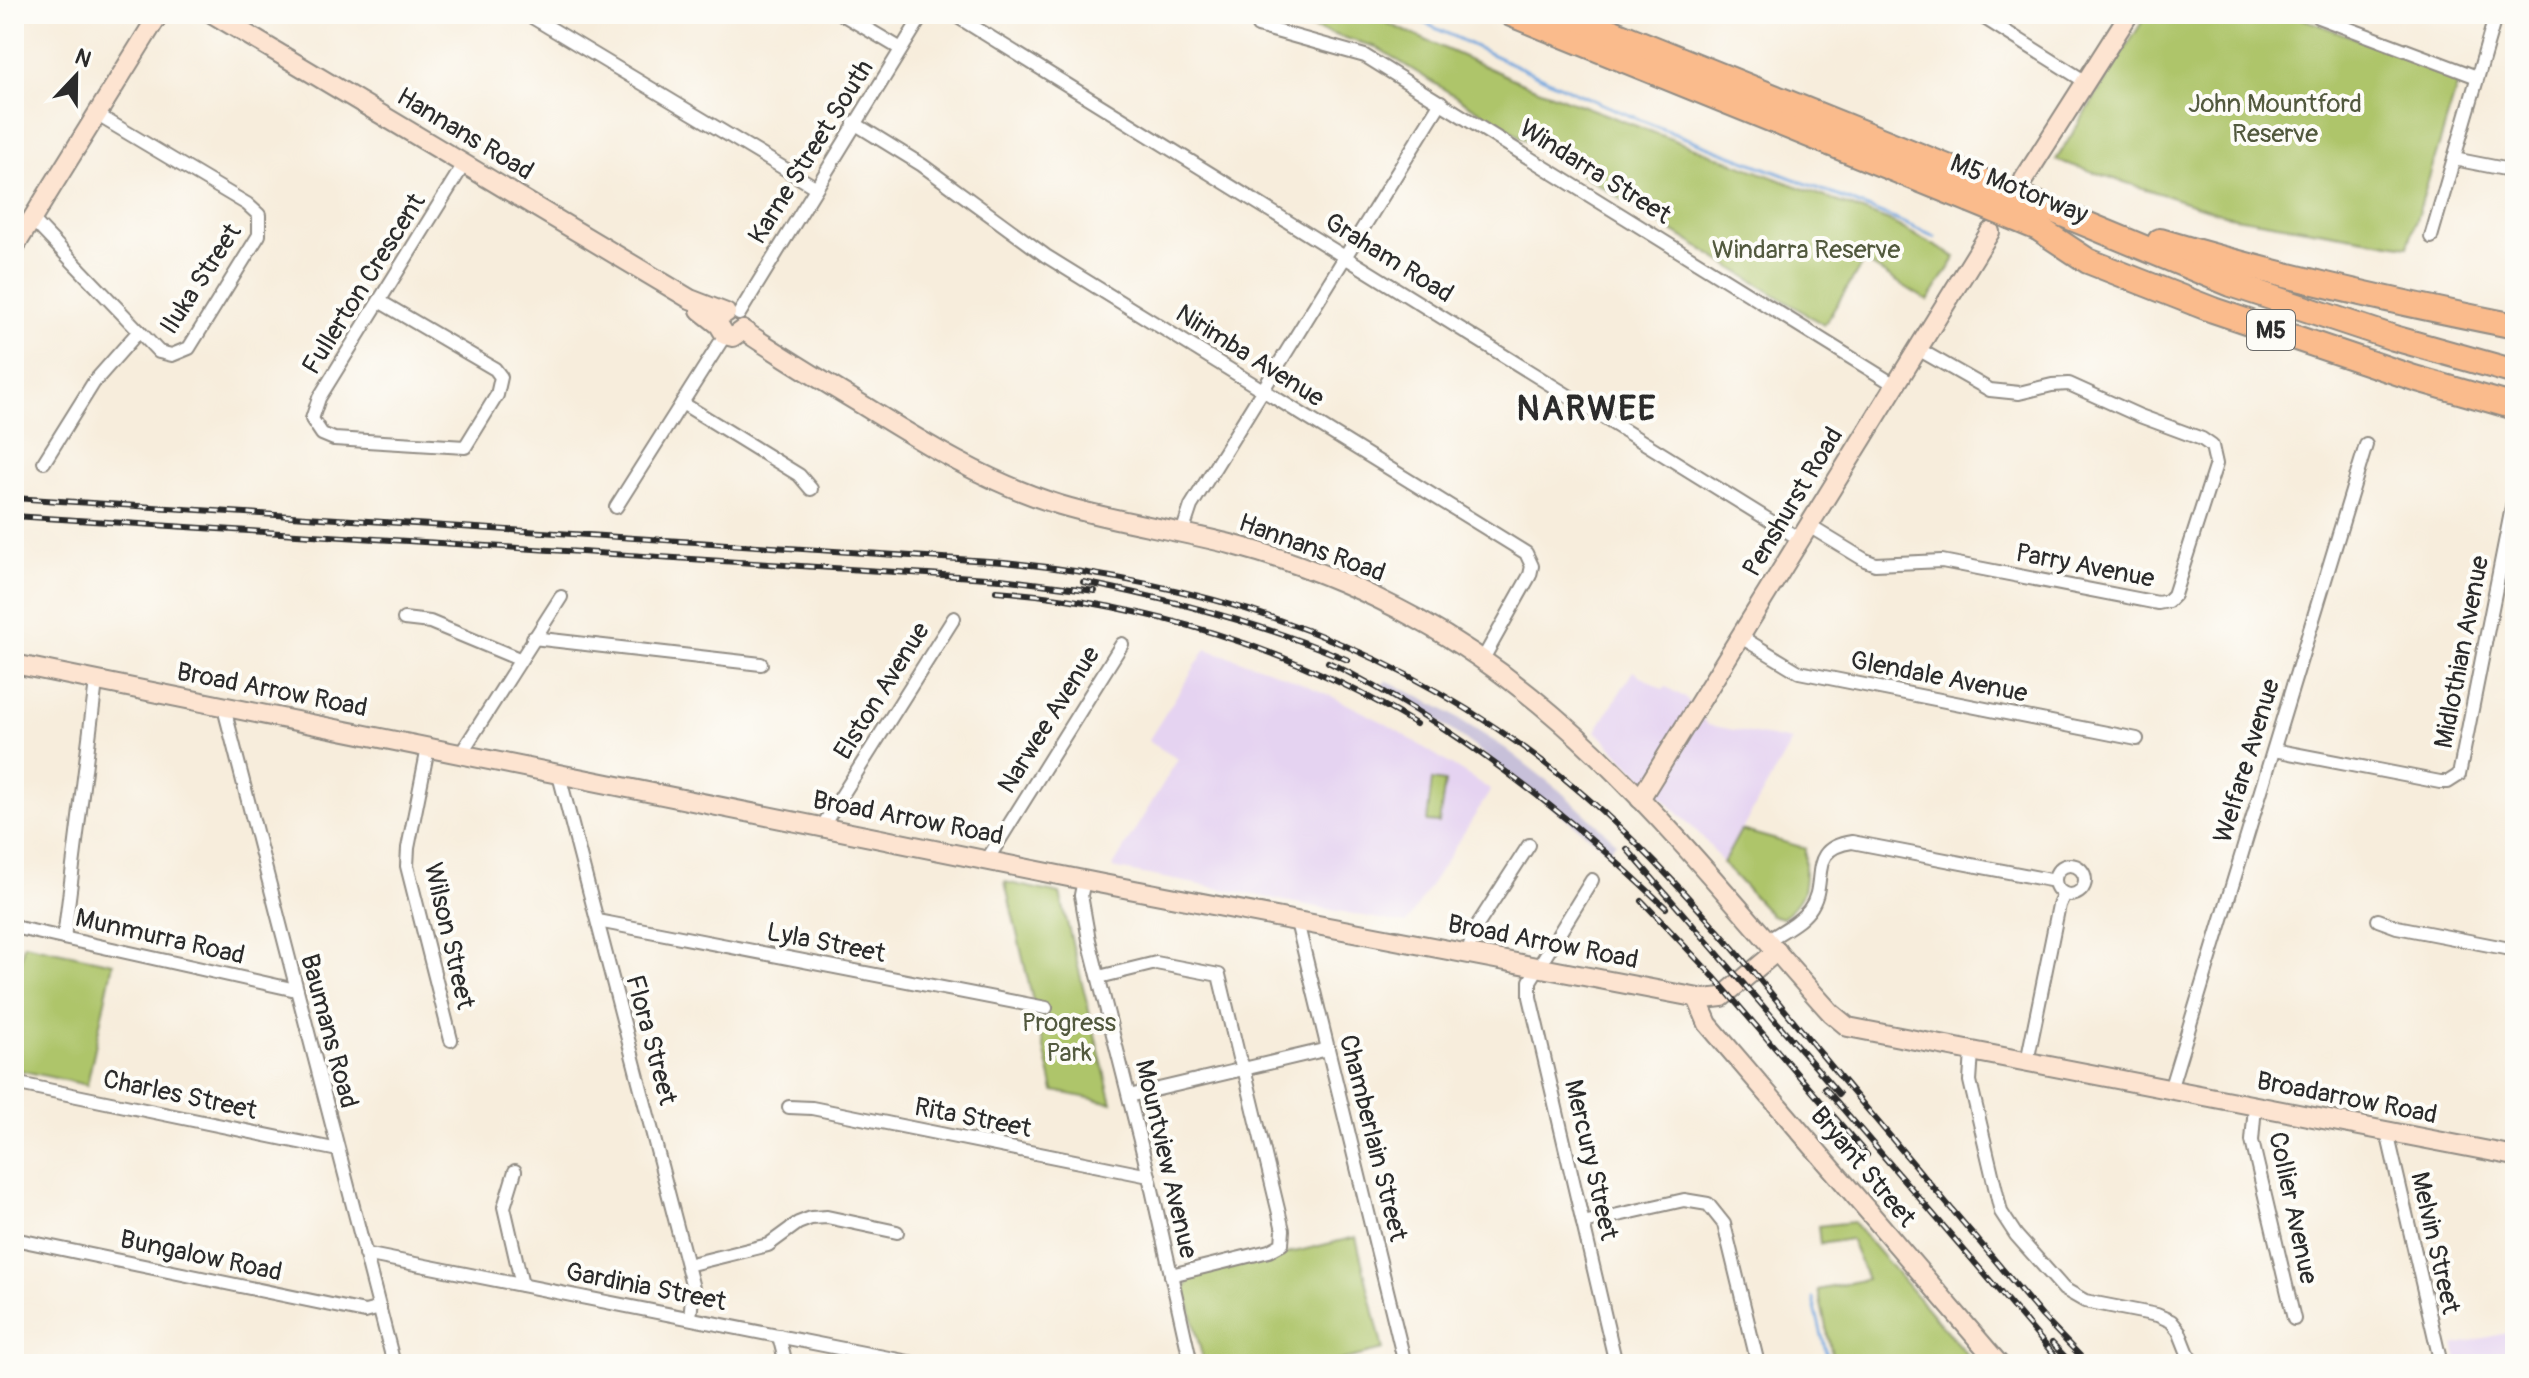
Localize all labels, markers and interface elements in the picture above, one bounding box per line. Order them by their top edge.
north arrow [36,36,116,116]
text: N [71,43,95,74]
street label: Karne Street South [741,54,881,250]
street label: Hannans Road [391,81,539,187]
park label: John Mountford Reserve [2188,88,2362,150]
street label: Windarra Street [1513,113,1677,232]
street label: M5 Motorway [1946,147,2092,231]
street label: Fullerton Crescent [295,187,433,380]
street label: Graham Road [1319,206,1459,310]
street label: Iluka Street [153,217,249,340]
park label: Windarra Reserve [1712,234,1900,266]
street label: Nirimba Avenue [1170,298,1330,414]
road number: M5 [2247,310,2295,350]
district label: NARWEE [1516,388,1658,431]
street label: Penshurst Road [1736,421,1850,583]
street label: Hannans Road [1234,507,1390,589]
street label: Parry Avenue [2013,537,2157,595]
street label: Midlothian Avenue [2428,553,2496,751]
street label: Elston Avenue [827,616,937,766]
street label: Narwee Avenue [991,640,1107,800]
street label: Glendale Avenue [1848,644,2030,710]
street label: Broad Arrow Road [174,656,370,724]
street label: Welfare Avenue [2207,675,2287,847]
street label: Broad Arrow Road [810,784,1006,852]
street label: Wilson Street [417,860,481,1013]
street label: Munmurra Road [72,902,248,972]
street label: Broad Arrow Road [1445,908,1641,976]
street label: Lyla Street [764,916,889,970]
street label: Baumans Road [293,950,365,1112]
street label: Flora Street [618,971,684,1109]
park label: Progress Park [1022,1007,1117,1069]
street label: Chamberlain Street [1332,1031,1414,1245]
street label: Mountview Avenue [1128,1057,1204,1262]
street label: Charles Street [100,1063,260,1127]
street label: Broadarrow Road [2254,1065,2440,1131]
street label: Mercury Street [1557,1077,1625,1244]
street label: Rita Street [912,1091,1035,1145]
street label: Bryant Street [1803,1100,1923,1234]
street label: Collier Avenue [2261,1129,2325,1287]
street label: Melvin Street [2403,1169,2467,1318]
street label: Bungalow Road [117,1223,285,1289]
street label: Gardinia Street [563,1256,729,1318]

